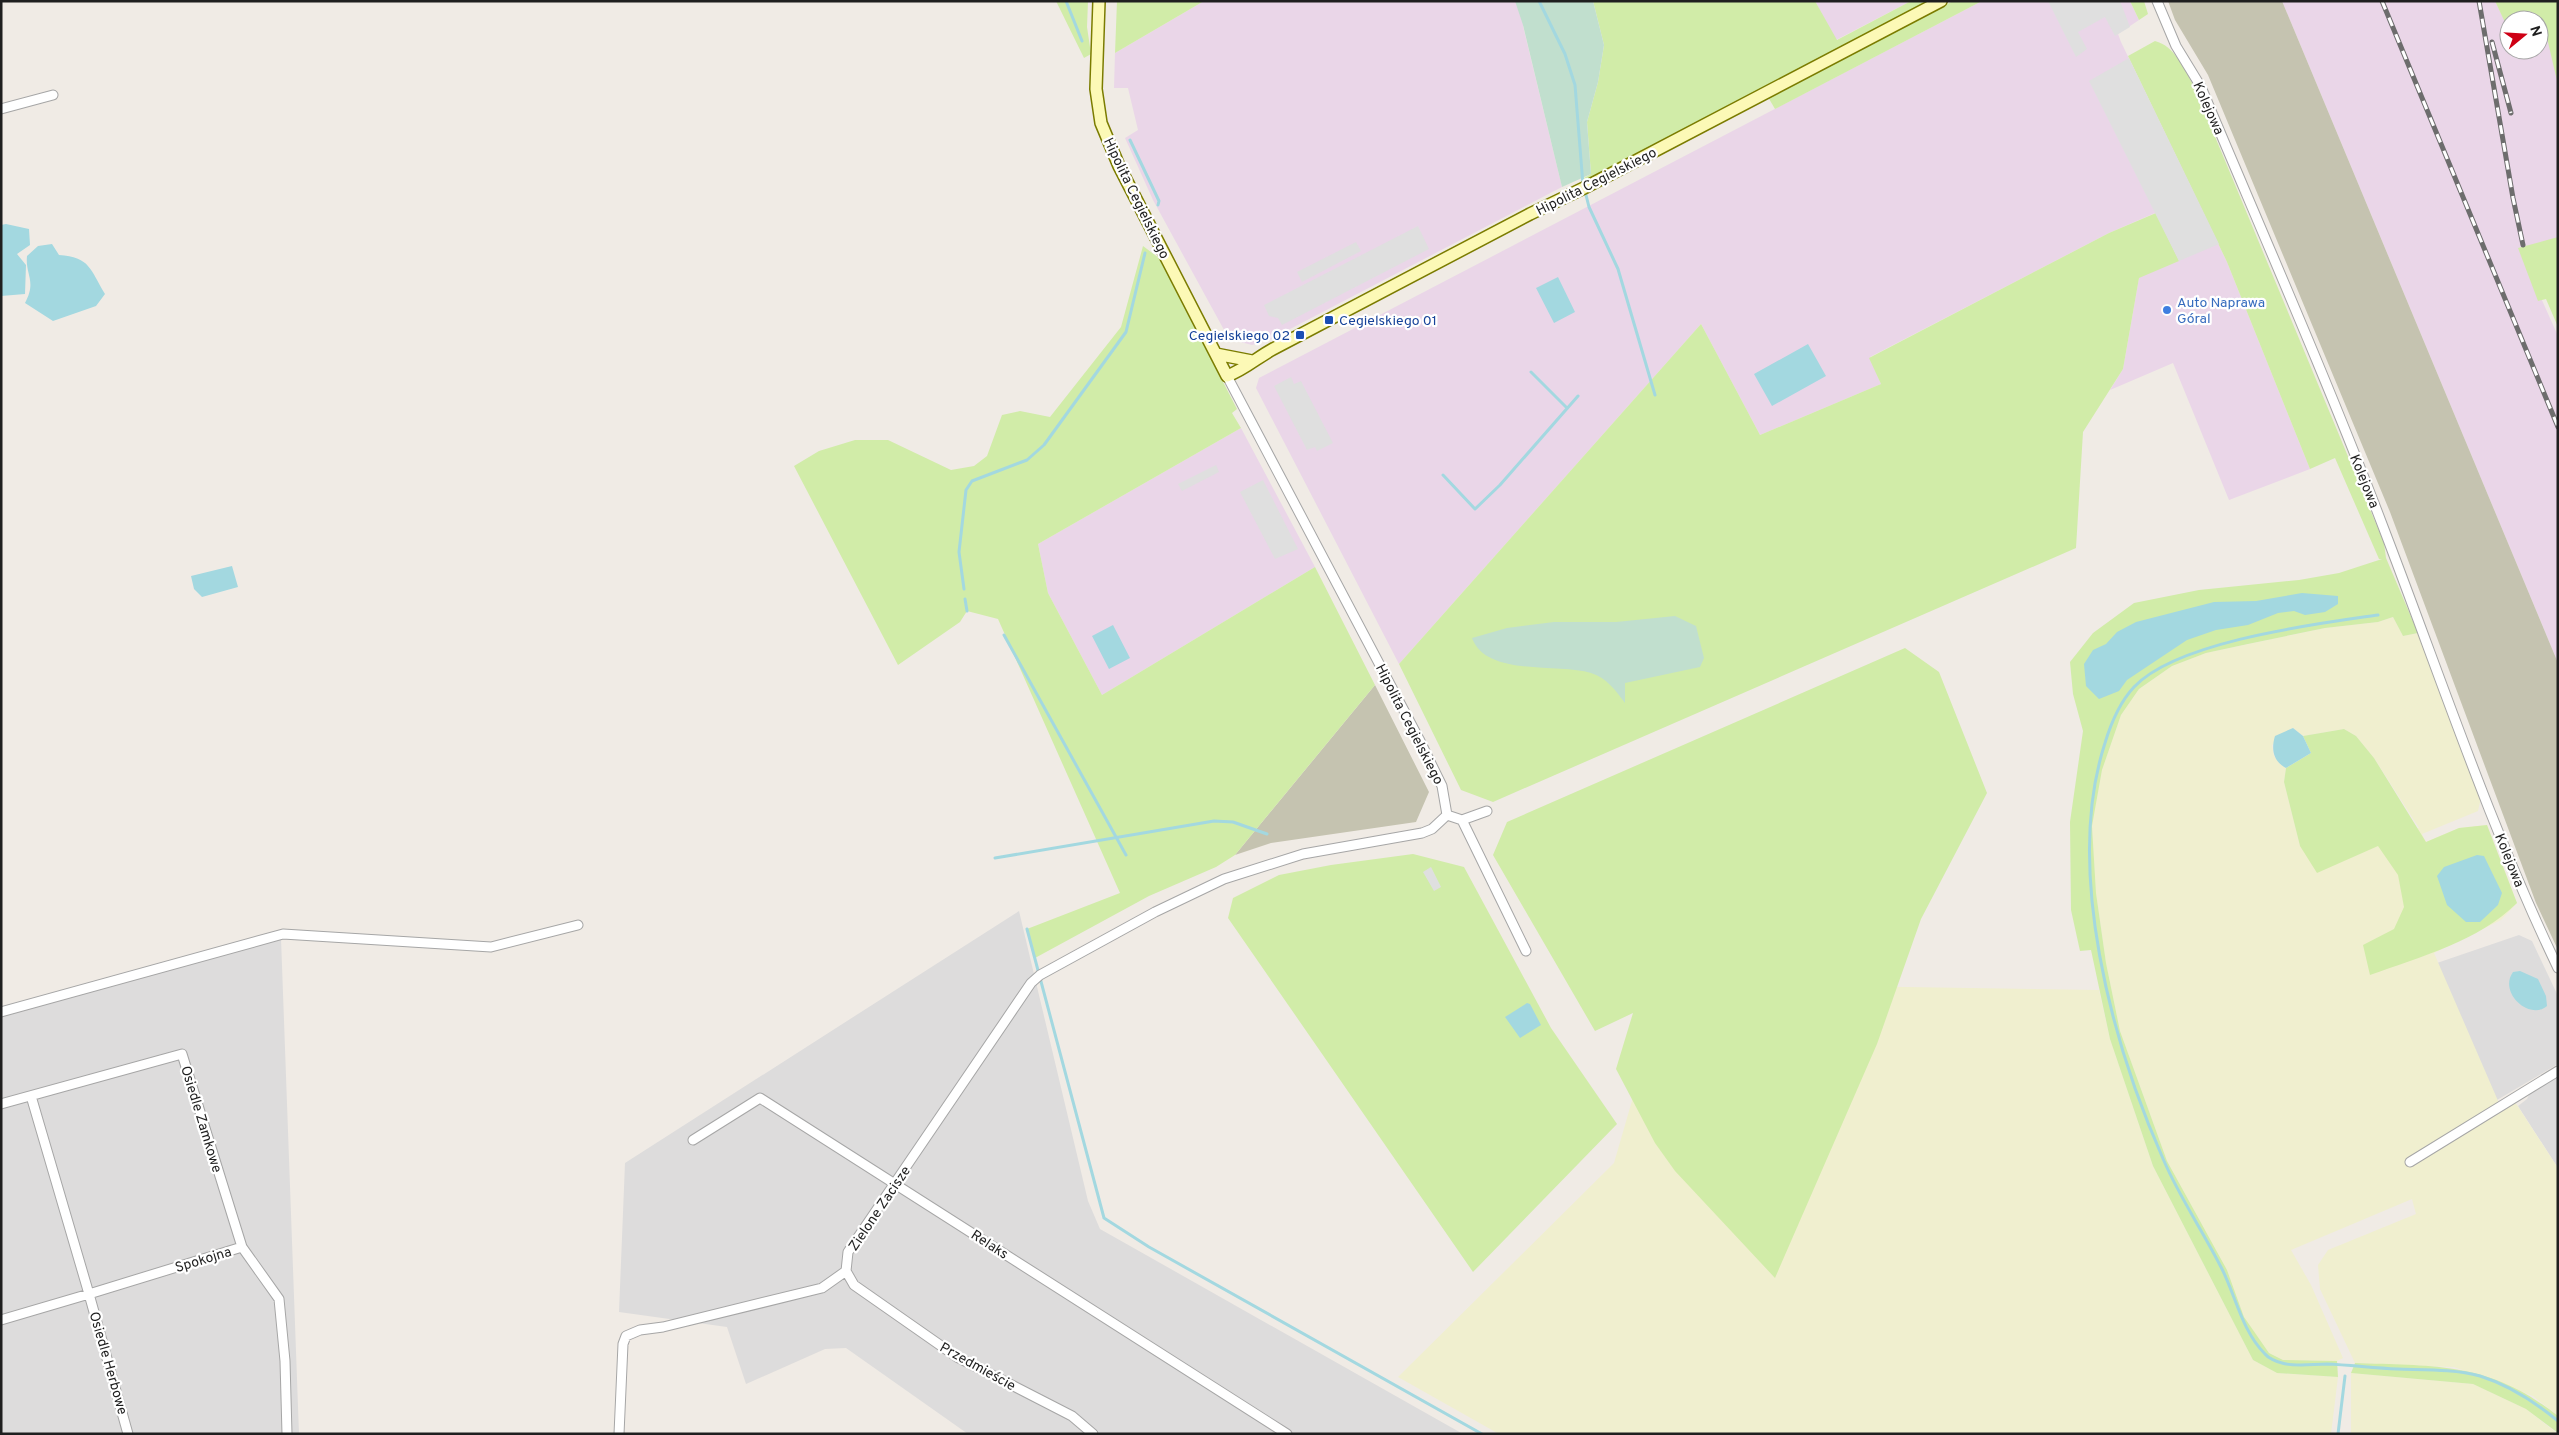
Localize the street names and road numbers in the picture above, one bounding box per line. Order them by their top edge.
street label: Kolejowa [2188,79,2227,138]
street label: Hipolita Cegielskiego [1099,135,1172,262]
street label: Hipolita Cegielskiego [1534,145,1660,220]
street label: Kolejowa [2345,452,2382,511]
street label: Hipolita Cegielskiego [1371,662,1446,788]
street label: Kolejowa [2490,831,2527,890]
street label: Osiedle Zamkowe [176,1064,225,1175]
street label: Zielone Zacisze [846,1163,915,1254]
street label: Relaks [967,1227,1011,1264]
street label: Spokojna [173,1244,234,1277]
street label: Osiedle Herbowe [85,1310,130,1417]
street label: Przedmieście [936,1339,1018,1395]

